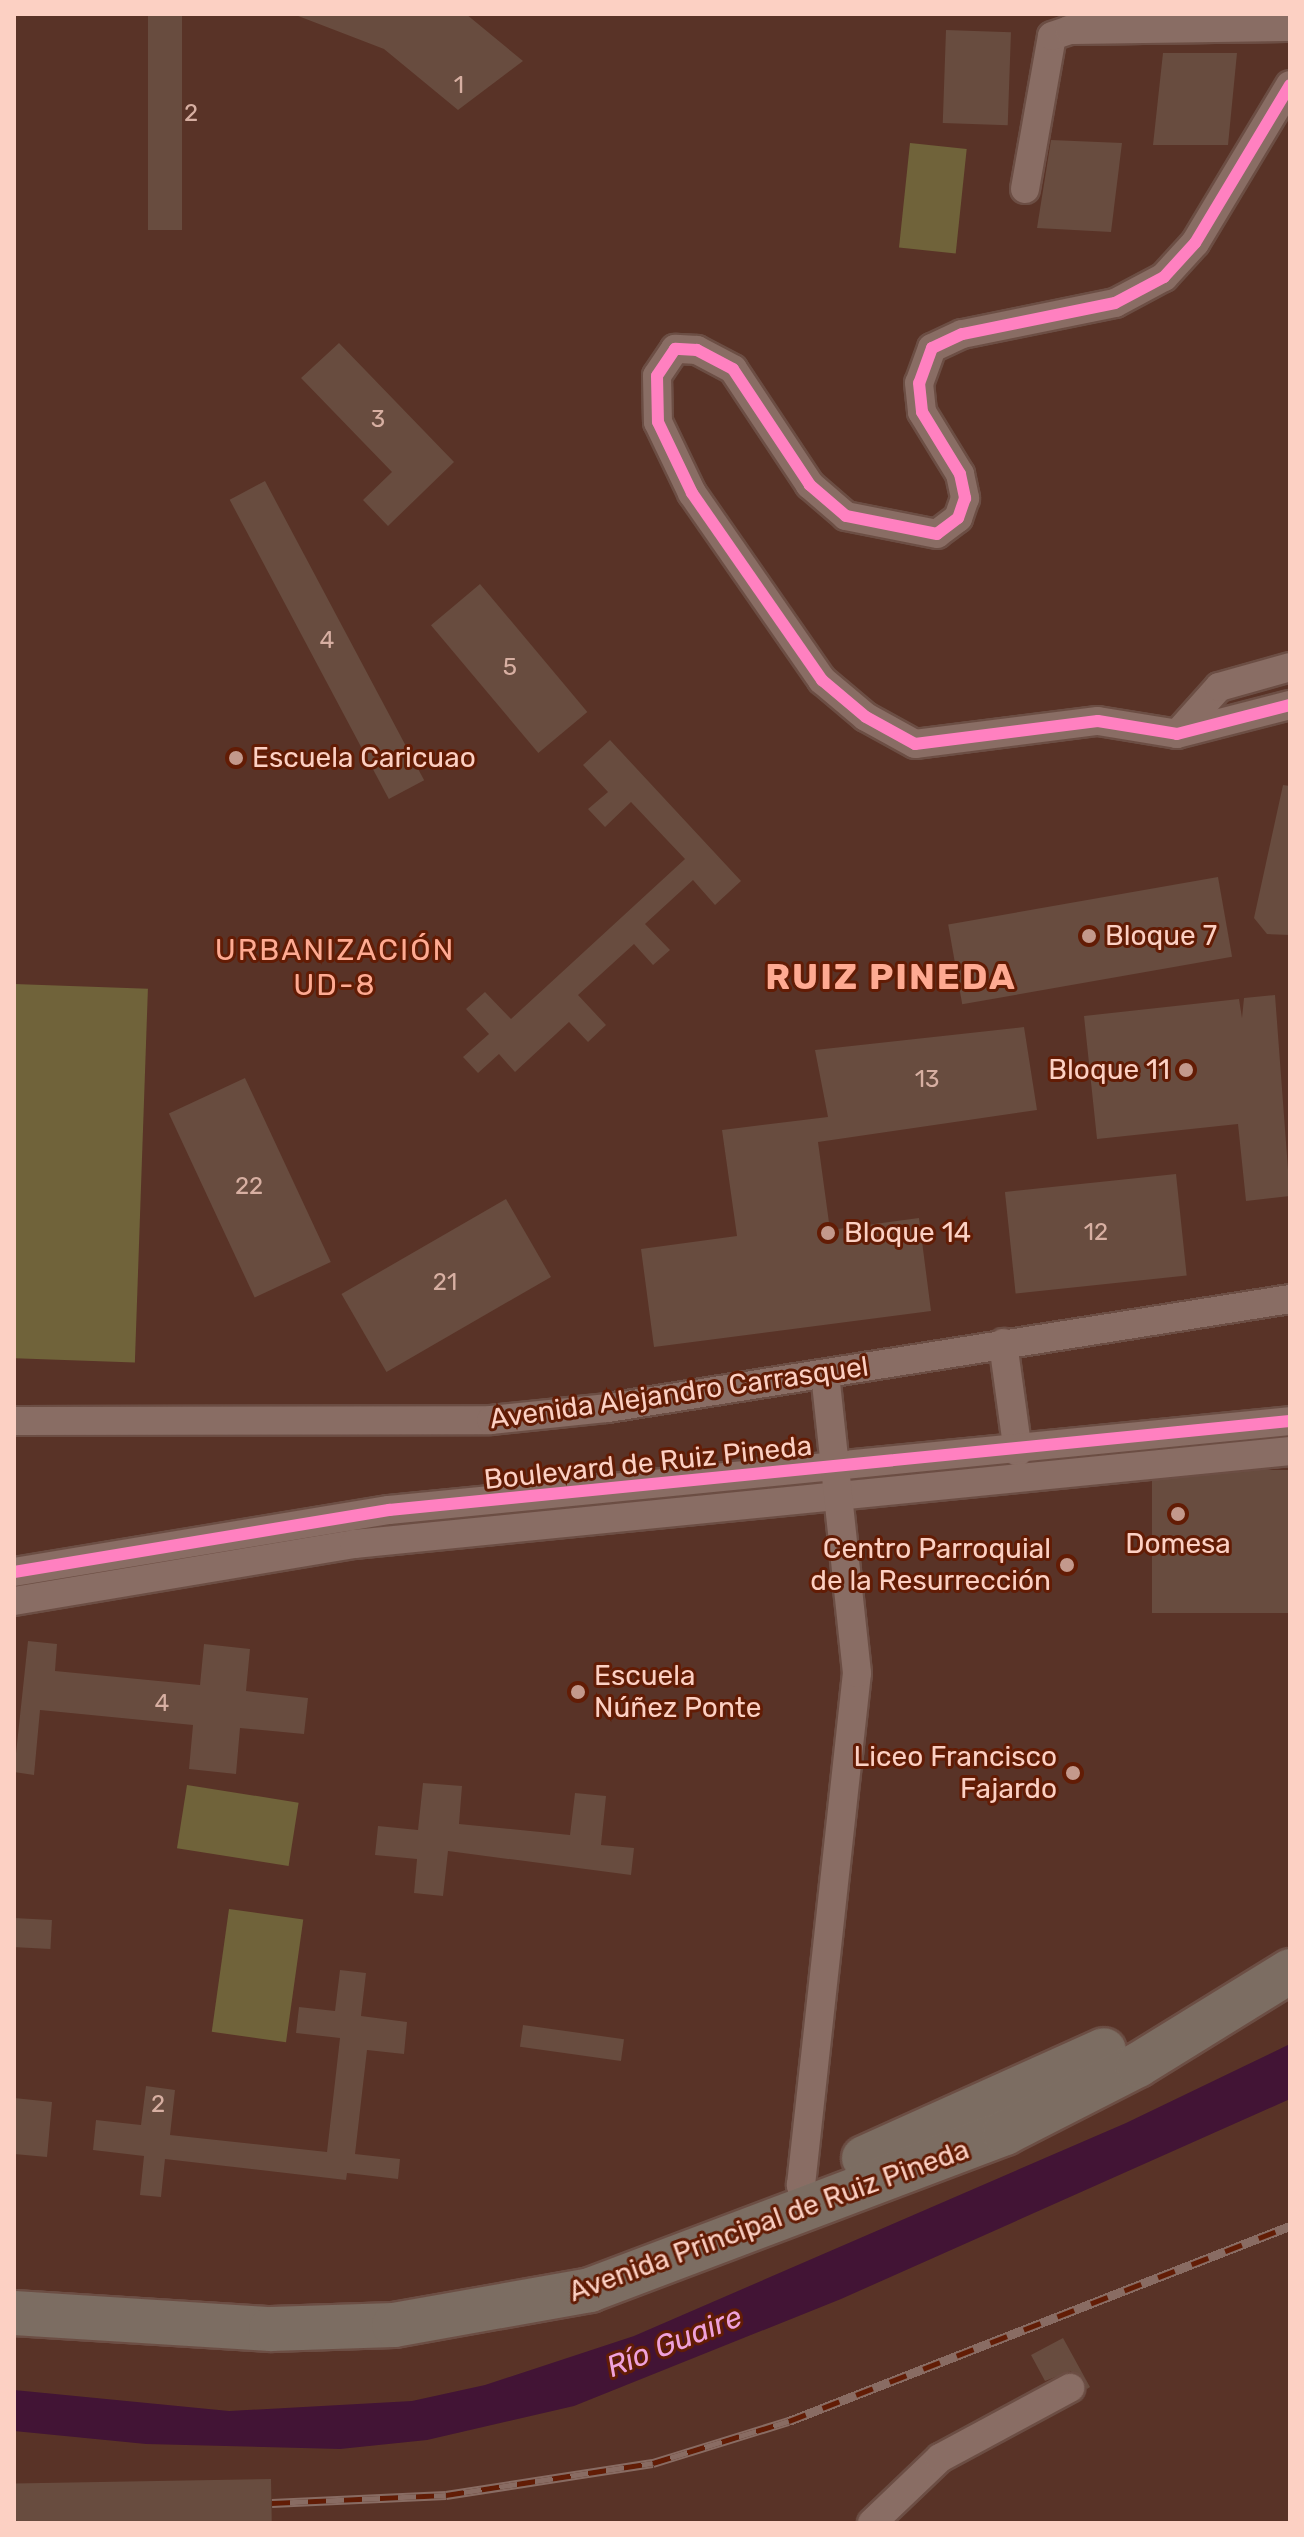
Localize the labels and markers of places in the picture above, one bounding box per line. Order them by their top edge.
place label: Escuela Caricuao [252,741,476,775]
marker: Escuela Caricuao [227,749,245,767]
place label: Bloque 7 [1105,919,1217,953]
marker: Bloque 7 [1080,927,1098,945]
place label: Bloque 11 [1048,1053,1170,1087]
marker: Bloque 11 [1177,1061,1195,1079]
place label: Bloque 14 [844,1216,971,1250]
marker: Bloque 14 [819,1224,837,1242]
marker: Domesa [1169,1505,1187,1523]
place label: Domesa [1125,1527,1231,1561]
place label: Centro Parroquial de la Resurrección [810,1532,1051,1598]
marker: Centro Parroquial de la Resurrección [1058,1556,1076,1574]
place label: Escuela Núñez Ponte [594,1659,761,1725]
marker: Escuela Núñez Ponte [569,1683,587,1701]
place label: Liceo Francisco Fajardo [854,1740,1057,1806]
marker: Liceo Francisco Fajardo [1064,1764,1082,1782]

